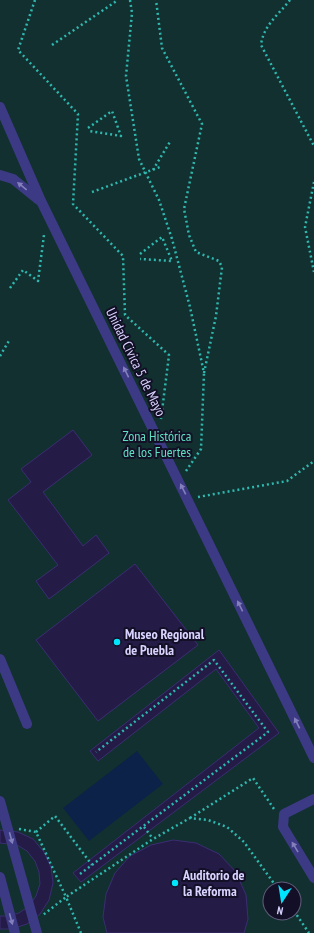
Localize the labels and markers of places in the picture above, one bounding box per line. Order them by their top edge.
place label: Museo Regional de Puebla [125,625,205,659]
marker: Museo Regional de Puebla [112,637,122,647]
place label: Auditorio de la Reforma [182,866,245,900]
marker: Auditorio de la Reforma [170,878,180,888]

